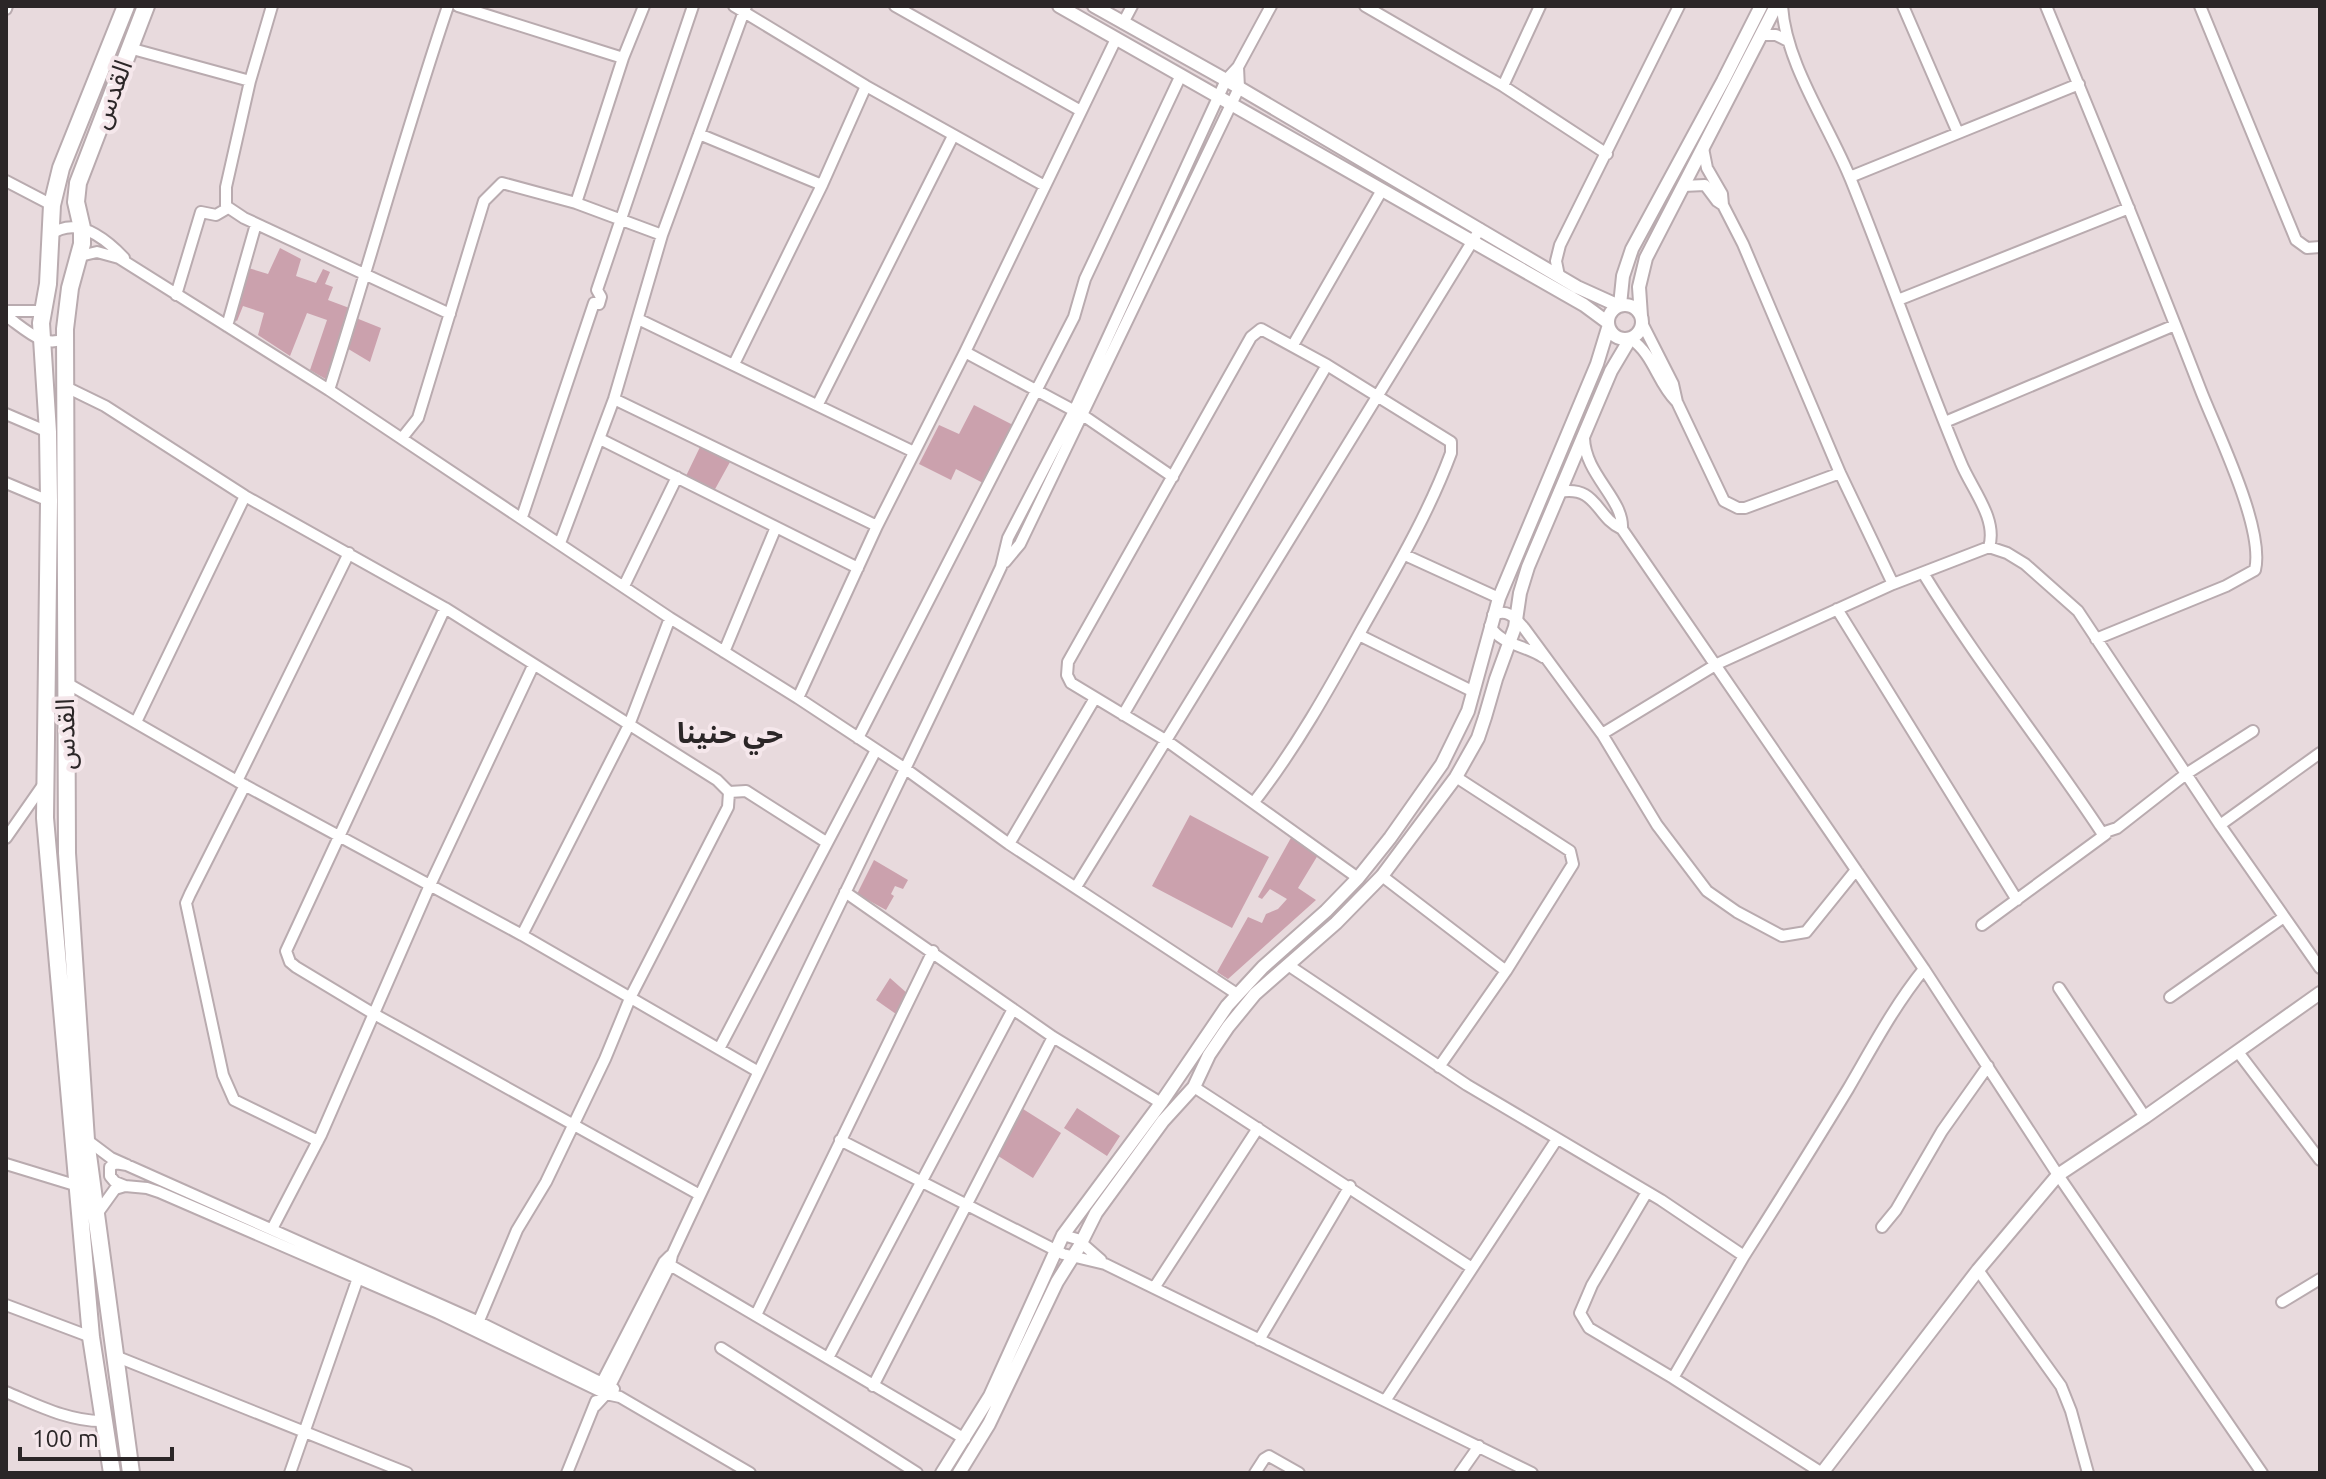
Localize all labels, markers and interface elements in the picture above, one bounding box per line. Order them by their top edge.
street label: القدس [85,56,138,133]
street label: القدس [50,698,81,770]
district label: حي حنينا [677,717,783,755]
scale bar [20,1411,172,1461]
text: 100 m [32,1425,99,1452]

